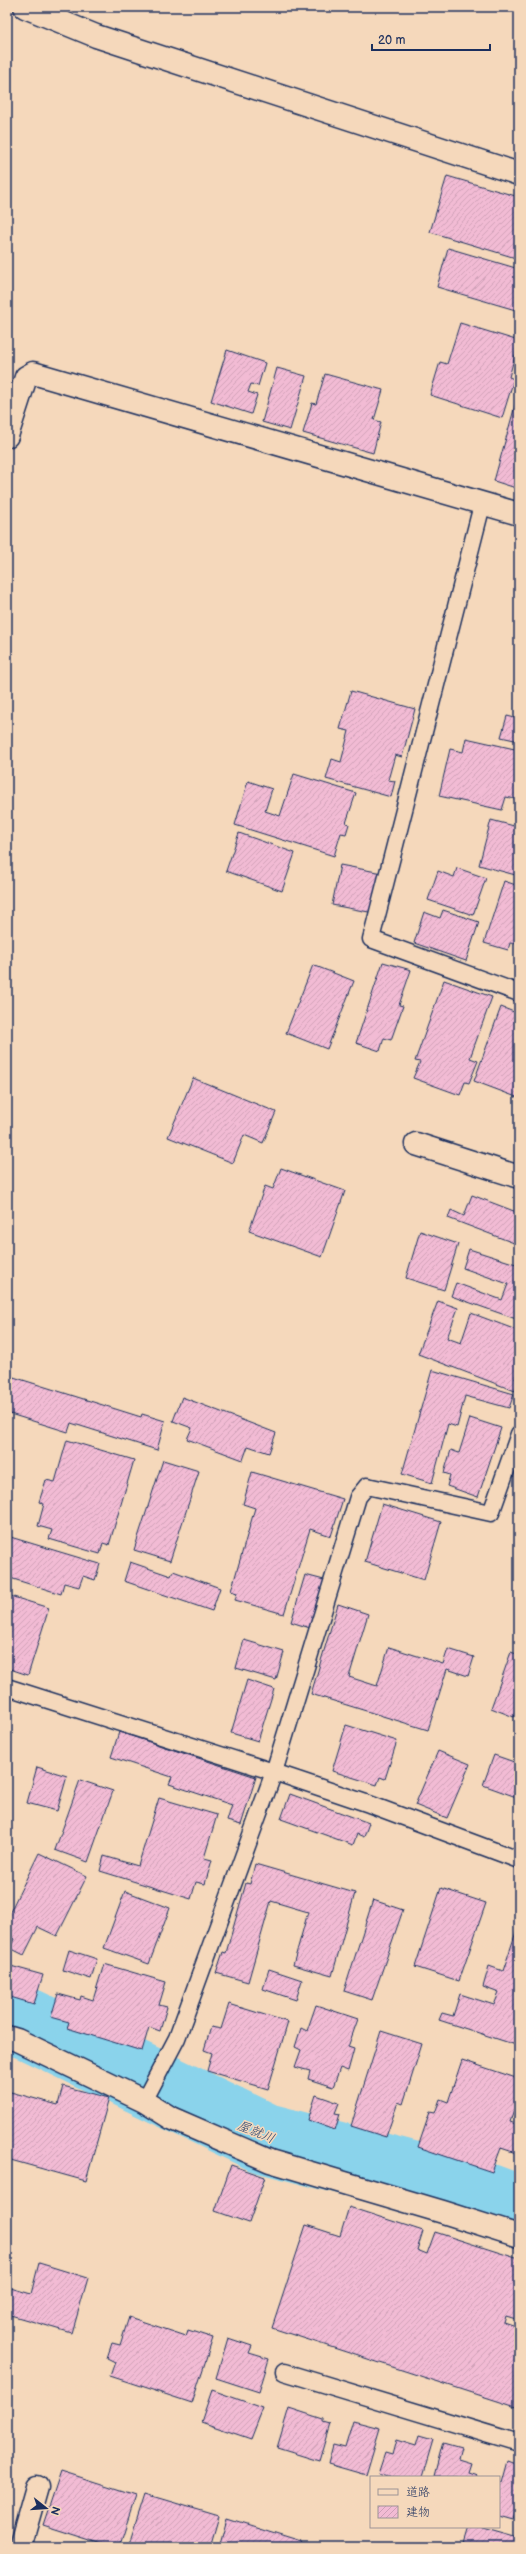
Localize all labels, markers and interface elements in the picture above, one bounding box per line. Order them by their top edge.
scale bar [372,26,490,52]
text: 20 m [378,33,405,48]
water label: 屋就川 [235,2117,277,2147]
legend [370,2476,500,2528]
text: 道路 [406,2485,430,2500]
north arrow [26,2488,66,2528]
text: N [48,2505,63,2517]
text: 建物 [406,2505,430,2520]

